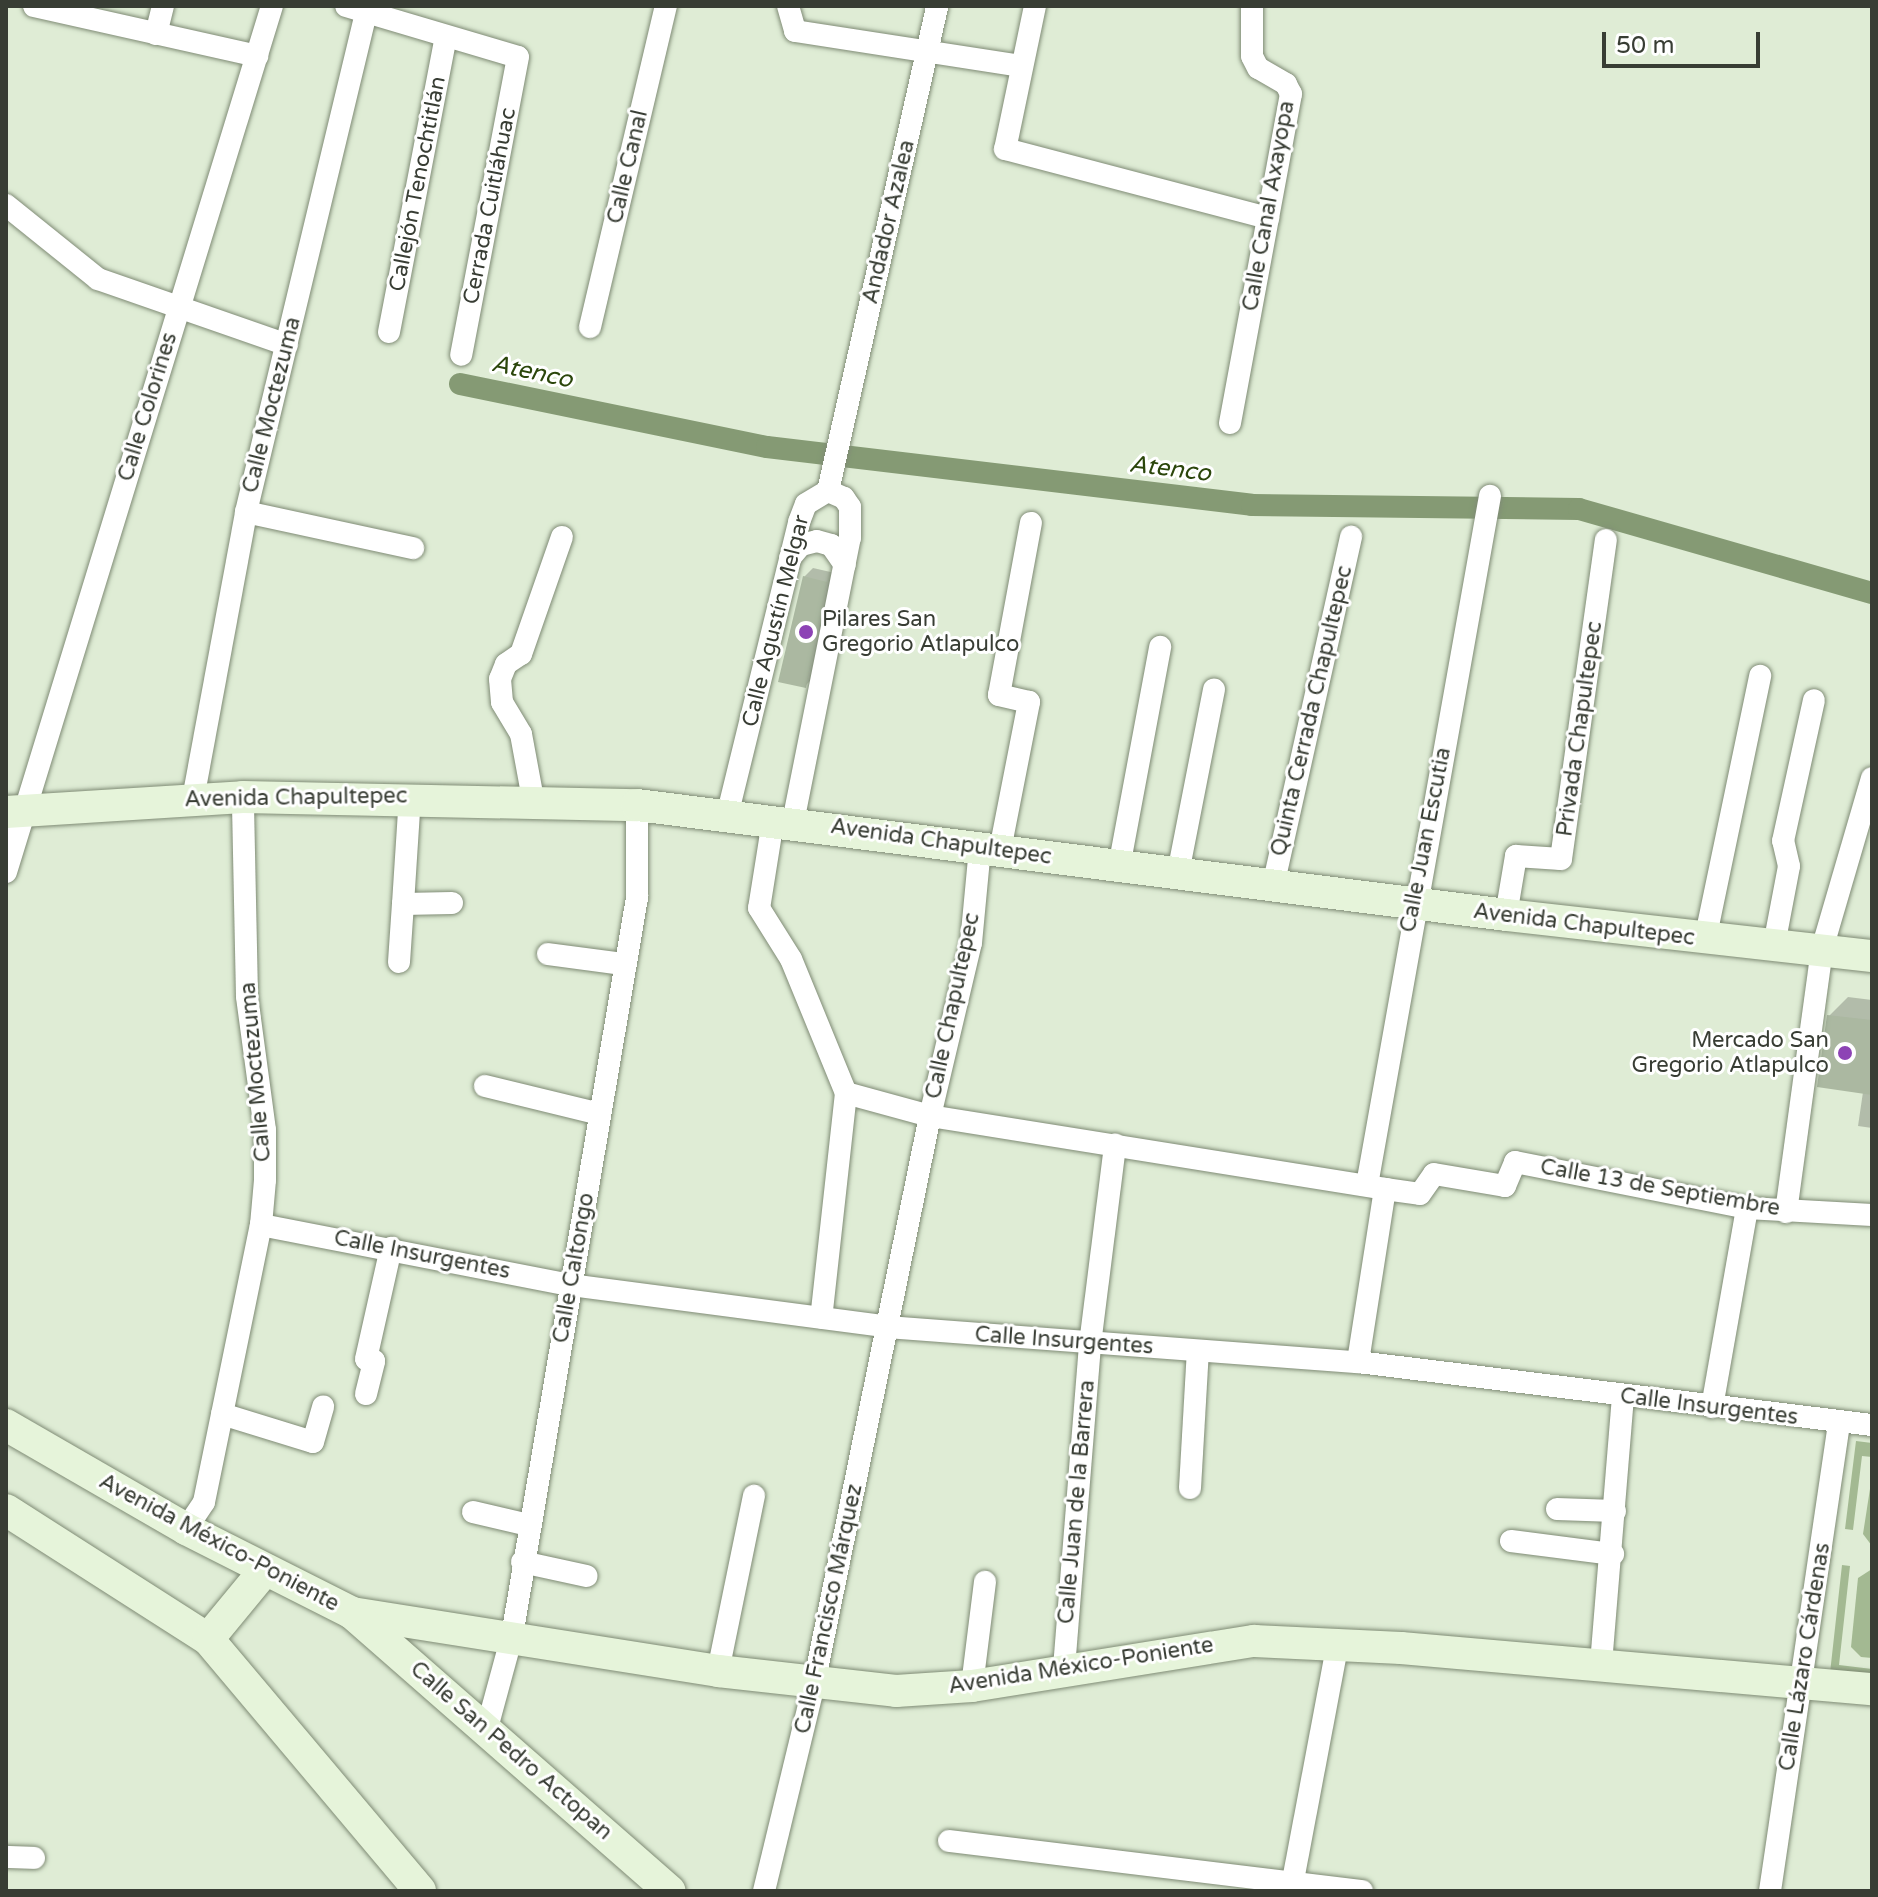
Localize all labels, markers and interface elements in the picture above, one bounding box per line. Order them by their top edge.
scale bar [1606,16,1764,66]
text: 50 m [1616,31,1674,60]
street label: Callejón Tenochtitlán [384,74,452,294]
street label: Calle Canal Axayopa [1237,99,1301,313]
street label: Cerrada Cuitláhuac [458,106,522,306]
street label: Calle Canal [602,108,654,226]
street label: Andador Azalea [857,137,921,307]
street label: Calle Moctezuma [237,314,307,496]
street label: Calle Colorines [113,329,183,485]
water label: Atenco [489,349,575,395]
water label: Atenco [1128,450,1212,488]
street label: Calle Agustín Melgar [737,512,815,730]
street label: Quinta Cerrada Chapultepec [1266,563,1358,859]
place label: Pilares San Gregorio Atlapulco [822,606,1019,658]
street label: Privada Chapultepec [1552,620,1608,838]
marker: Pilares San Gregorio Atlapulco [797,623,815,641]
street label: Calle Juan Escutia [1395,745,1457,935]
street label: Avenida Chapultepec [184,783,408,813]
street label: Avenida Chapultepec [829,813,1053,871]
street label: Avenida Chapultepec [1472,898,1696,952]
street label: Calle Chapultepec [920,911,986,1101]
street label: Calle Moctezuma [235,981,277,1163]
place label: Mercado San Gregorio Atlapulco [1632,1027,1829,1078]
marker: Mercado San Gregorio Atlapulco [1836,1044,1854,1062]
street label: Calle 13 de Septiembre [1538,1154,1782,1222]
street label: Calle Caltongo [548,1191,600,1345]
street label: Calle Insurgentes [332,1225,512,1285]
street label: Calle Insurgentes [974,1322,1154,1360]
street label: Calle Juan de la Barrera [1053,1379,1101,1625]
street label: Calle Insurgentes [1619,1383,1799,1431]
street label: Avenida México-Poniente [94,1468,344,1618]
street label: Calle Francisco Márquez [790,1482,868,1736]
street label: Calle Lázaro Cárdenas [1774,1541,1836,1773]
street label: Avenida México-Poniente [947,1632,1215,1700]
street label: Calle San Pedro Actopan [405,1656,617,1846]

